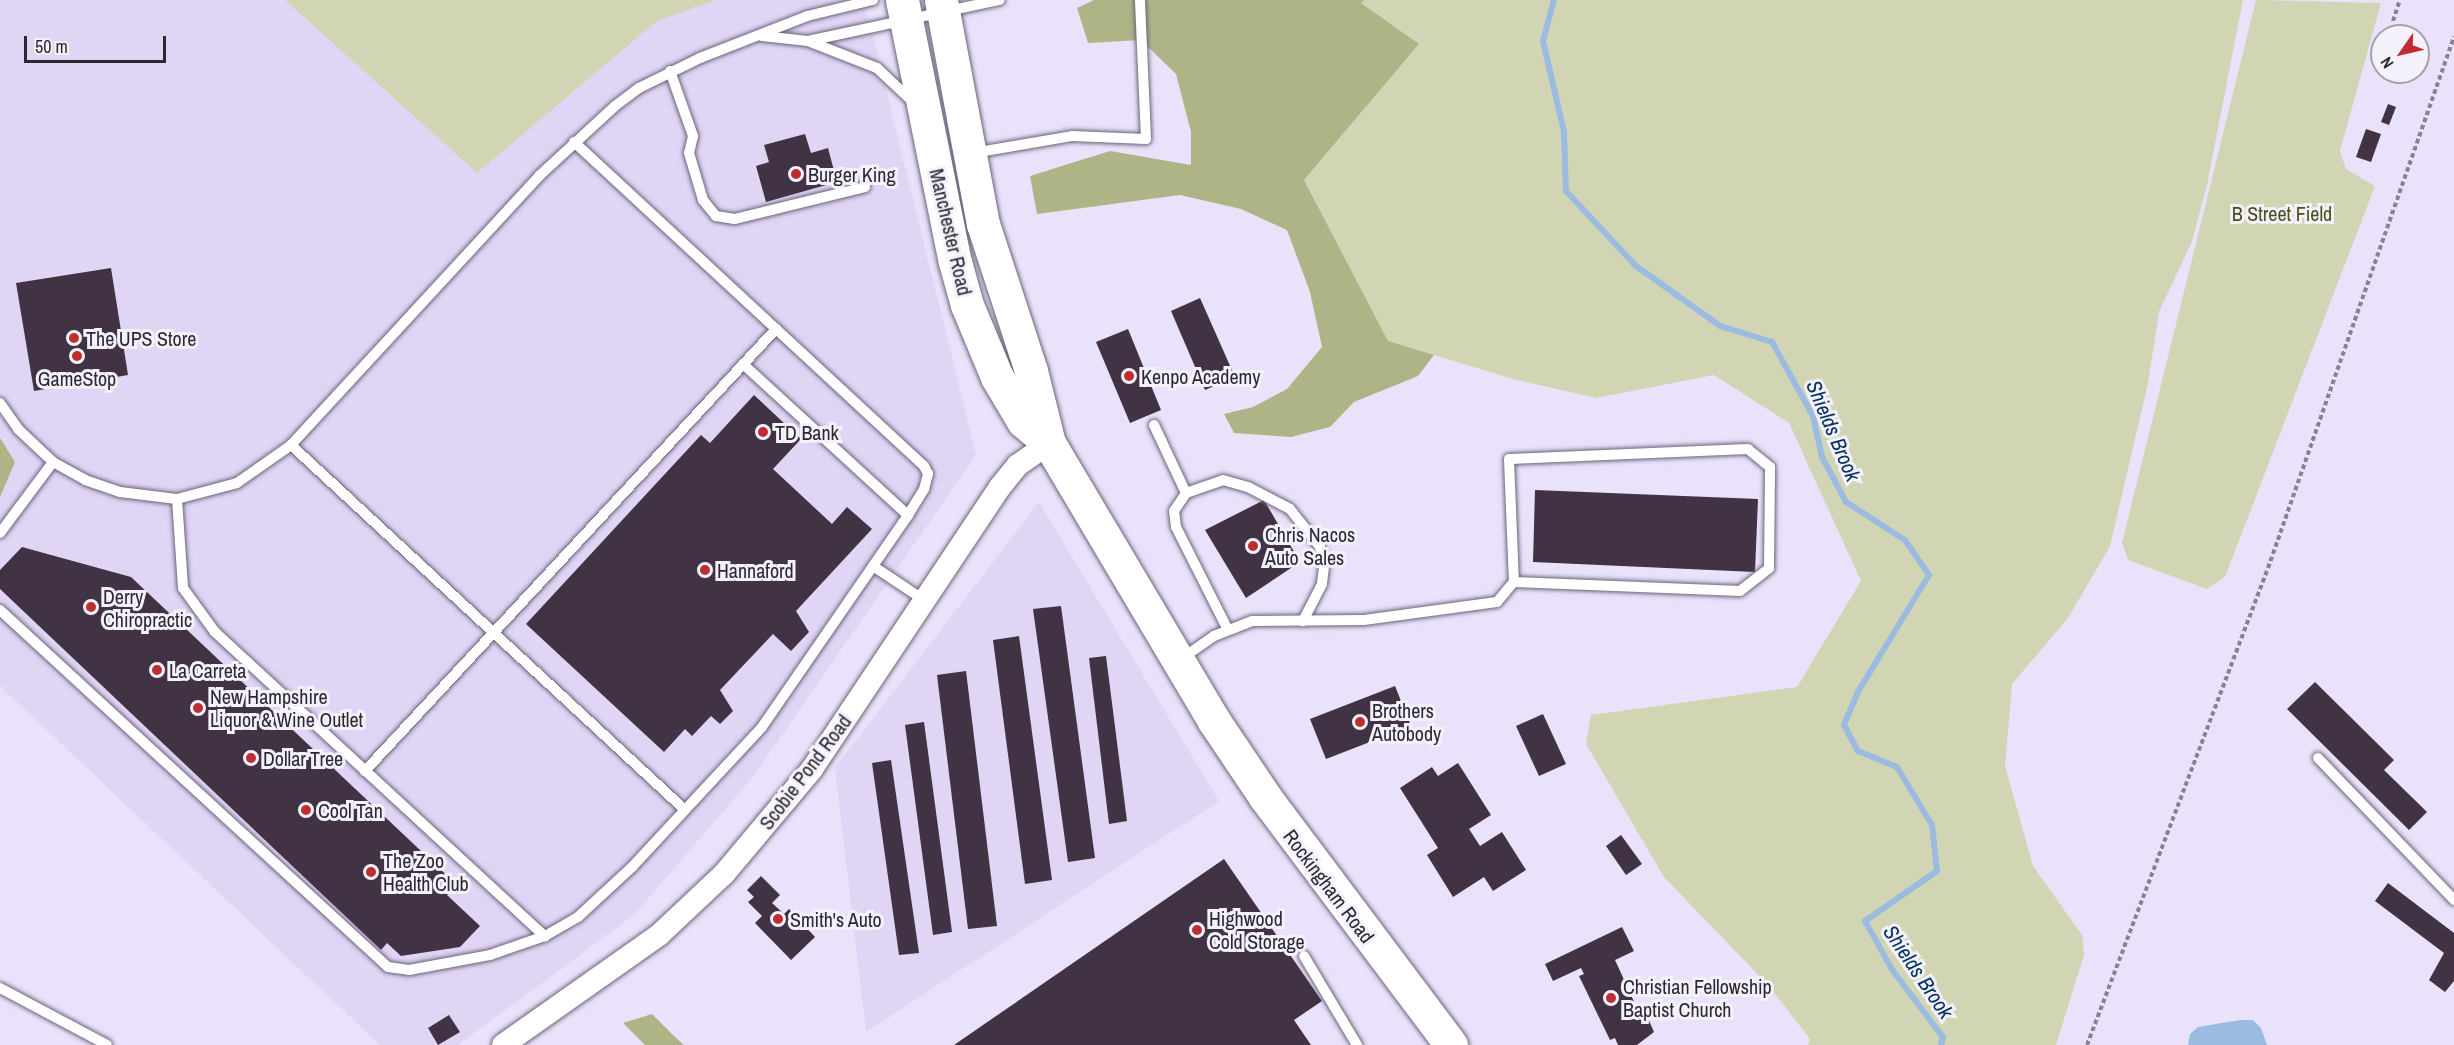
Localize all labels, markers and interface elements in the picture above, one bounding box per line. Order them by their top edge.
scale bar [27,24,170,62]
north arrow [2370,24,2430,84]
text: 50 m [35,34,68,59]
text: N [2375,53,2399,73]
place label: Burger King [808,162,896,186]
street label: Manchester Road [925,166,977,298]
marker: Burger King [789,167,803,181]
park label: B Street Field [2232,201,2332,225]
place label: The UPS Store [86,326,196,350]
marker: The UPS Store [67,331,81,345]
marker: GameStop [70,349,84,363]
place label: Kenpo Academy [1141,364,1261,388]
place label: GameStop [38,366,116,390]
marker: Kenpo Academy [1122,369,1136,383]
water label: Shields Brook [1800,377,1866,485]
place label: TD Bank [775,420,839,444]
marker: TD Bank [756,425,770,439]
place label: Chris Nacos Auto Sales [1265,522,1355,569]
marker: Chris Nacos Auto Sales [1246,539,1260,553]
place label: Hannaford [717,558,794,582]
marker: Hannaford [698,563,712,577]
place label: Derry Chiropractic [103,584,192,631]
marker: Derry Chiropractic [84,600,98,614]
place label: La Carreta [169,658,246,682]
marker: La Carreta [150,663,164,677]
place label: New Hampshire Liquor & Wine Outlet [210,684,363,731]
place label: Brothers Autobody [1372,698,1441,745]
marker: New Hampshire Liquor & Wine Outlet [191,701,205,715]
street label: Scobie Pond Road [754,710,856,834]
marker: Brothers Autobody [1353,715,1367,729]
place label: Dollar Tree [263,746,343,770]
marker: Dollar Tree [244,751,258,765]
place label: Cool Tan [318,798,383,822]
marker: Cool Tan [299,803,313,817]
street label: Rockingham Road [1279,825,1379,947]
place label: The Zoo Health Club [383,849,469,896]
marker: The Zoo Health Club [364,865,378,879]
place label: Highwood Cold Storage [1209,906,1305,953]
place label: Smith's Auto [790,907,882,931]
marker: Smith's Auto [771,912,785,926]
water label: Shields Brook [1878,921,1958,1023]
marker: Highwood Cold Storage [1190,923,1204,937]
place label: Christian Fellowship Baptist Church [1623,975,1772,1022]
marker: Christian Fellowship Baptist Church [1604,991,1618,1005]

